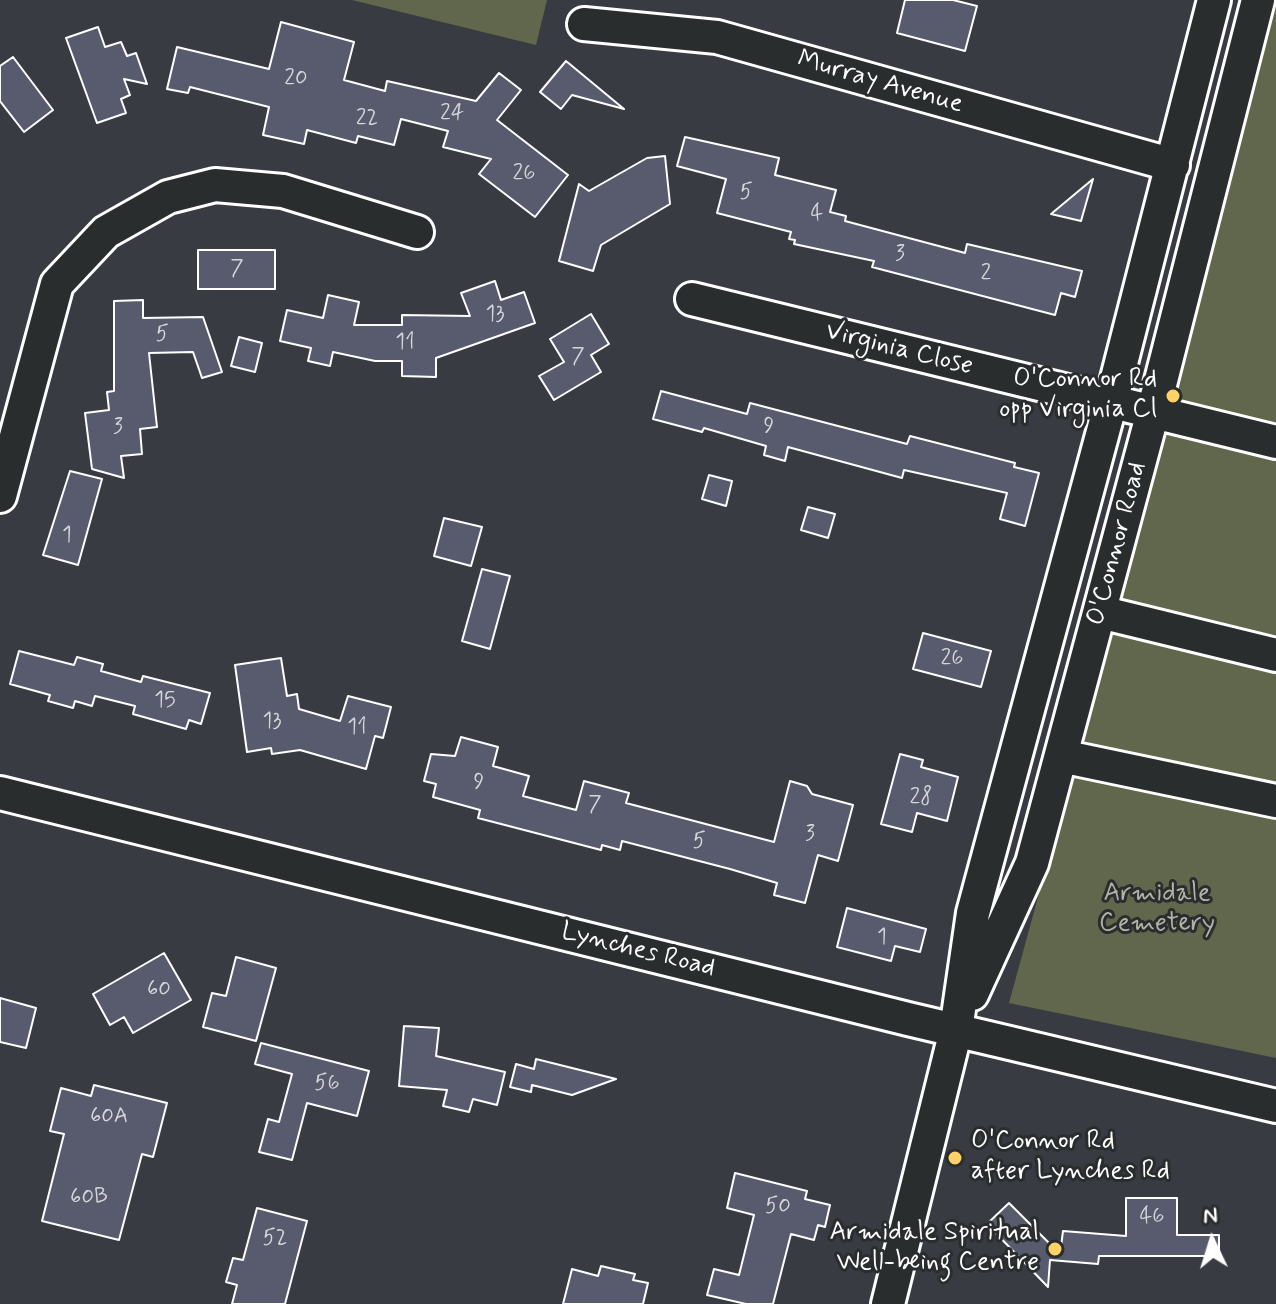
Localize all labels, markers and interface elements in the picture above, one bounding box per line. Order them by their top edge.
street label: Murray Avenue [794,44,966,122]
house number: 20 [284,66,308,92]
house number: 24 [440,101,464,127]
house number: 22 [356,106,378,132]
house number: 26 [513,161,535,187]
house number: 5 [739,180,753,206]
house number: 4 [811,201,823,227]
house number: 3 [895,242,905,268]
house number: 7 [230,257,244,283]
house number: 2 [981,261,991,287]
house number: 13 [485,302,505,328]
street label: Virginia Close [822,317,976,383]
house number: 5 [155,322,169,348]
house number: 11 [395,330,415,356]
house number: 7 [571,345,585,371]
place label: O'Connor Rd opp Virginia Cl [999,365,1157,426]
marker: O'Connor Rd opp Virginia Cl [1164,387,1182,405]
house number: 9 [764,414,774,440]
house number: 3 [113,415,123,441]
street label: O'Connor Road [1081,459,1155,629]
house number: 1 [62,523,72,549]
house number: 26 [941,646,963,672]
house number: 15 [154,688,176,714]
house number: 13 [262,709,282,735]
house number: 11 [347,715,367,741]
house number: 9 [474,770,484,796]
house number: 28 [910,785,932,811]
house number: 7 [588,793,602,819]
house number: 3 [805,822,815,848]
house number: 5 [692,829,706,855]
park label: Armidale Cemetery [1099,879,1215,940]
street label: Lynches Road [558,917,718,985]
house number: 1 [877,925,887,951]
house number: 60 [147,977,171,1003]
house number: 56 [314,1071,340,1097]
house number: 60A [90,1104,128,1130]
place label: O'Connor Rd after Lynches Rd [971,1127,1170,1188]
marker: O'Connor Rd after Lynches Rd [946,1149,964,1167]
house number: 60B [70,1185,108,1211]
house number: 50 [765,1194,791,1220]
north arrow [1172,1200,1252,1280]
text: N [1202,1202,1219,1231]
house number: 46 [1140,1204,1164,1230]
place label: Armidale Spiritual Well-being Centre [829,1218,1039,1280]
house number: 52 [263,1226,287,1252]
marker: Armidale Spiritual Well-being Centre [1046,1240,1064,1258]

